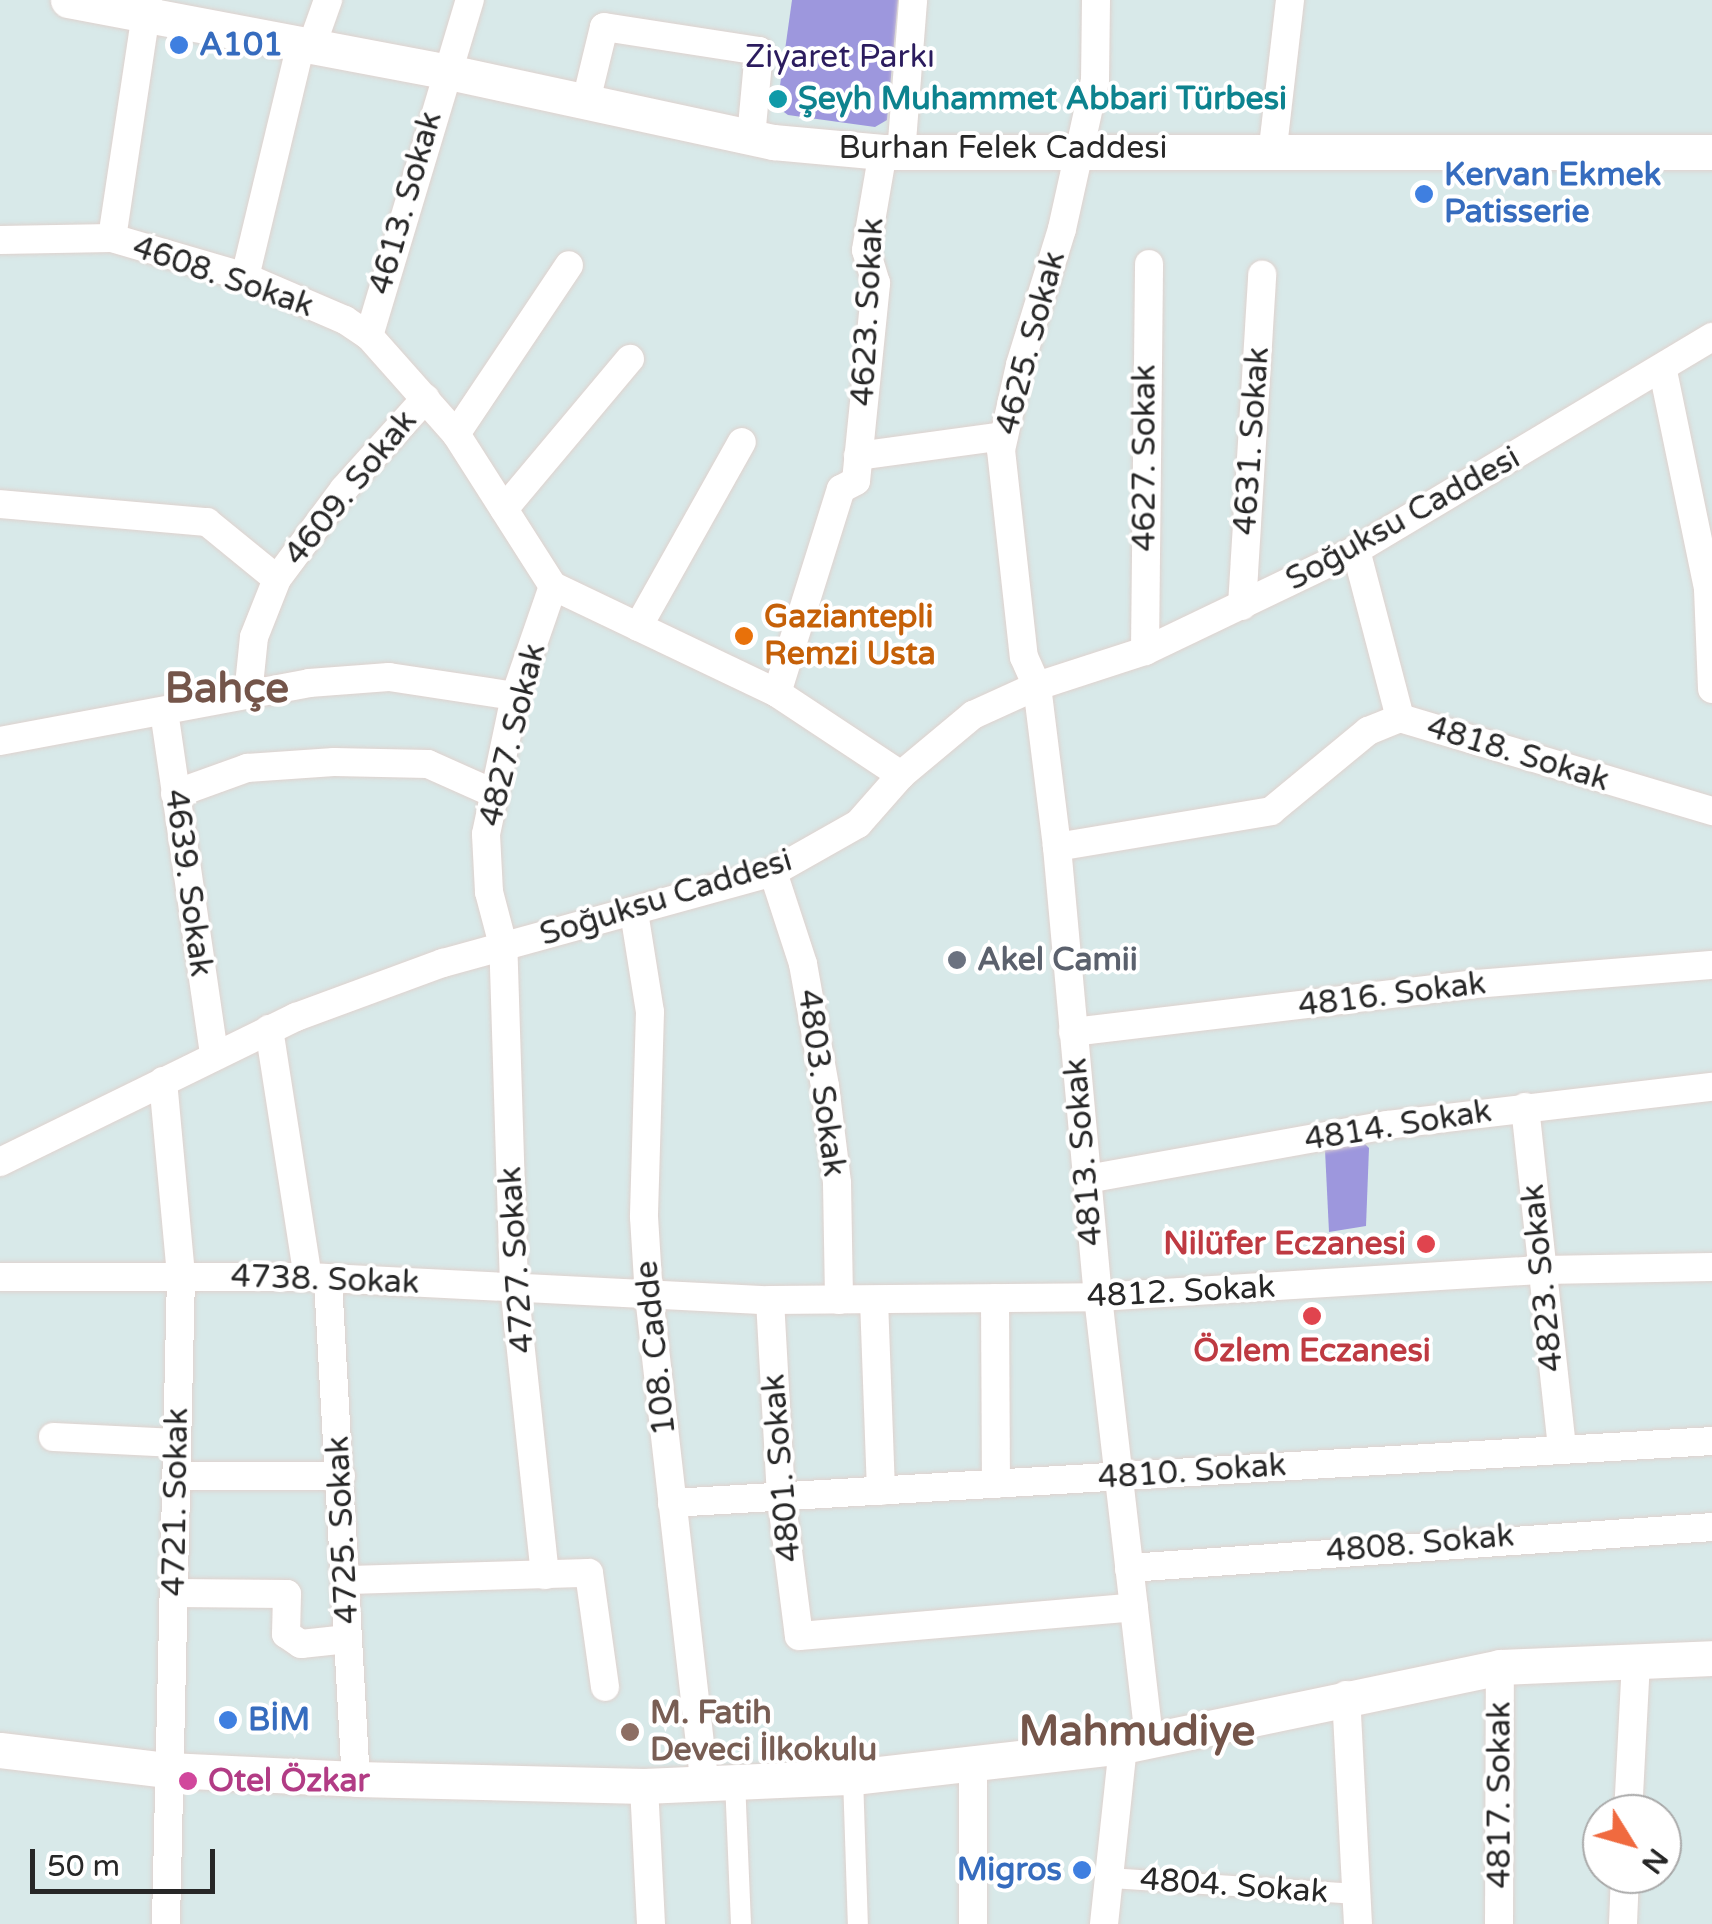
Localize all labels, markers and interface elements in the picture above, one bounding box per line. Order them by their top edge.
place label: A101 [199,26,283,64]
marker: A101 [168,34,190,56]
park label: Ziyaret Parkı [745,38,935,76]
place label: Şeyh Muhammet Abbari Türbesi [798,80,1287,118]
marker: Şeyh Muhammet Abbari Türbesi [767,88,789,110]
street label: 4613. Sokak [362,107,450,299]
street label: Burhan Felek Caddesi [838,129,1168,167]
place label: Kervan Ekmek Patisserie [1444,157,1661,232]
marker: Kervan Ekmek Patisserie [1413,183,1435,205]
street label: 4623. Sokak [844,217,892,407]
street label: 4608. Sokak [128,228,318,326]
street label: 4625. Sokak [988,247,1074,439]
street label: 4631. Sokak [1226,346,1278,536]
street label: 4627. Sokak [1126,364,1164,552]
street label: 4609. Sokak [277,403,425,573]
street label: Soğuksu Caddesi [1279,439,1527,599]
place label: Gaziantepli Remzi Usta [764,599,936,674]
marker: Gaziantepli Remzi Usta [733,625,755,647]
street label: 4827. Sokak [472,640,554,830]
district label: Bahçe [165,664,289,714]
street label: 4818. Sokak [1422,708,1614,800]
street label: 4639. Sokak [156,787,220,979]
street label: Soğuksu Caddesi [535,841,797,955]
place label: Akel Camii [977,941,1138,979]
marker: Akel Camii [946,949,968,971]
street label: 4816. Sokak [1296,964,1488,1026]
street label: 4803. Sokak [789,987,853,1179]
street label: 4813. Sokak [1057,1056,1111,1248]
street label: 4814. Sokak [1302,1092,1494,1160]
street label: 4727. Sokak [491,1165,543,1355]
street label: 4823. Sokak [1514,1182,1572,1374]
place label: Nilüfer Eczanesi [1163,1225,1406,1263]
marker: Nilüfer Eczanesi [1415,1233,1437,1255]
street label: 4738. Sokak [230,1258,420,1302]
street label: 108. Cadde [628,1259,684,1437]
street label: 4812. Sokak [1086,1268,1276,1316]
marker: Özlem Eczanesi [1301,1305,1323,1327]
place label: Özlem Eczanesi [1193,1332,1431,1370]
street label: 4801. Sokak [755,1372,809,1564]
street label: 4721. Sokak [155,1407,197,1597]
street label: 4725. Sokak [319,1435,367,1625]
street label: 4810. Sokak [1097,1446,1287,1498]
street label: 4808. Sokak [1324,1517,1516,1571]
place label: M. Fatih Deveci İlkokulu [650,1695,877,1770]
place label: BİM [248,1701,310,1739]
street label: 4817. Sokak [1481,1701,1519,1889]
district label: Mahmudiye [1019,1707,1255,1757]
marker: BİM [217,1709,239,1731]
marker: M. Fatih Deveci İlkokulu [619,1721,641,1743]
place label: Otel Özkar [208,1762,370,1800]
marker: Otel Özkar [177,1770,199,1792]
north arrow [1582,1794,1682,1894]
scale bar [35,1829,220,1891]
text: N [1634,1842,1675,1880]
text: 50 m [47,1848,120,1885]
place label: Migros [957,1851,1062,1889]
marker: Migros [1071,1859,1093,1881]
street label: 4804. Sokak [1139,1860,1329,1912]

